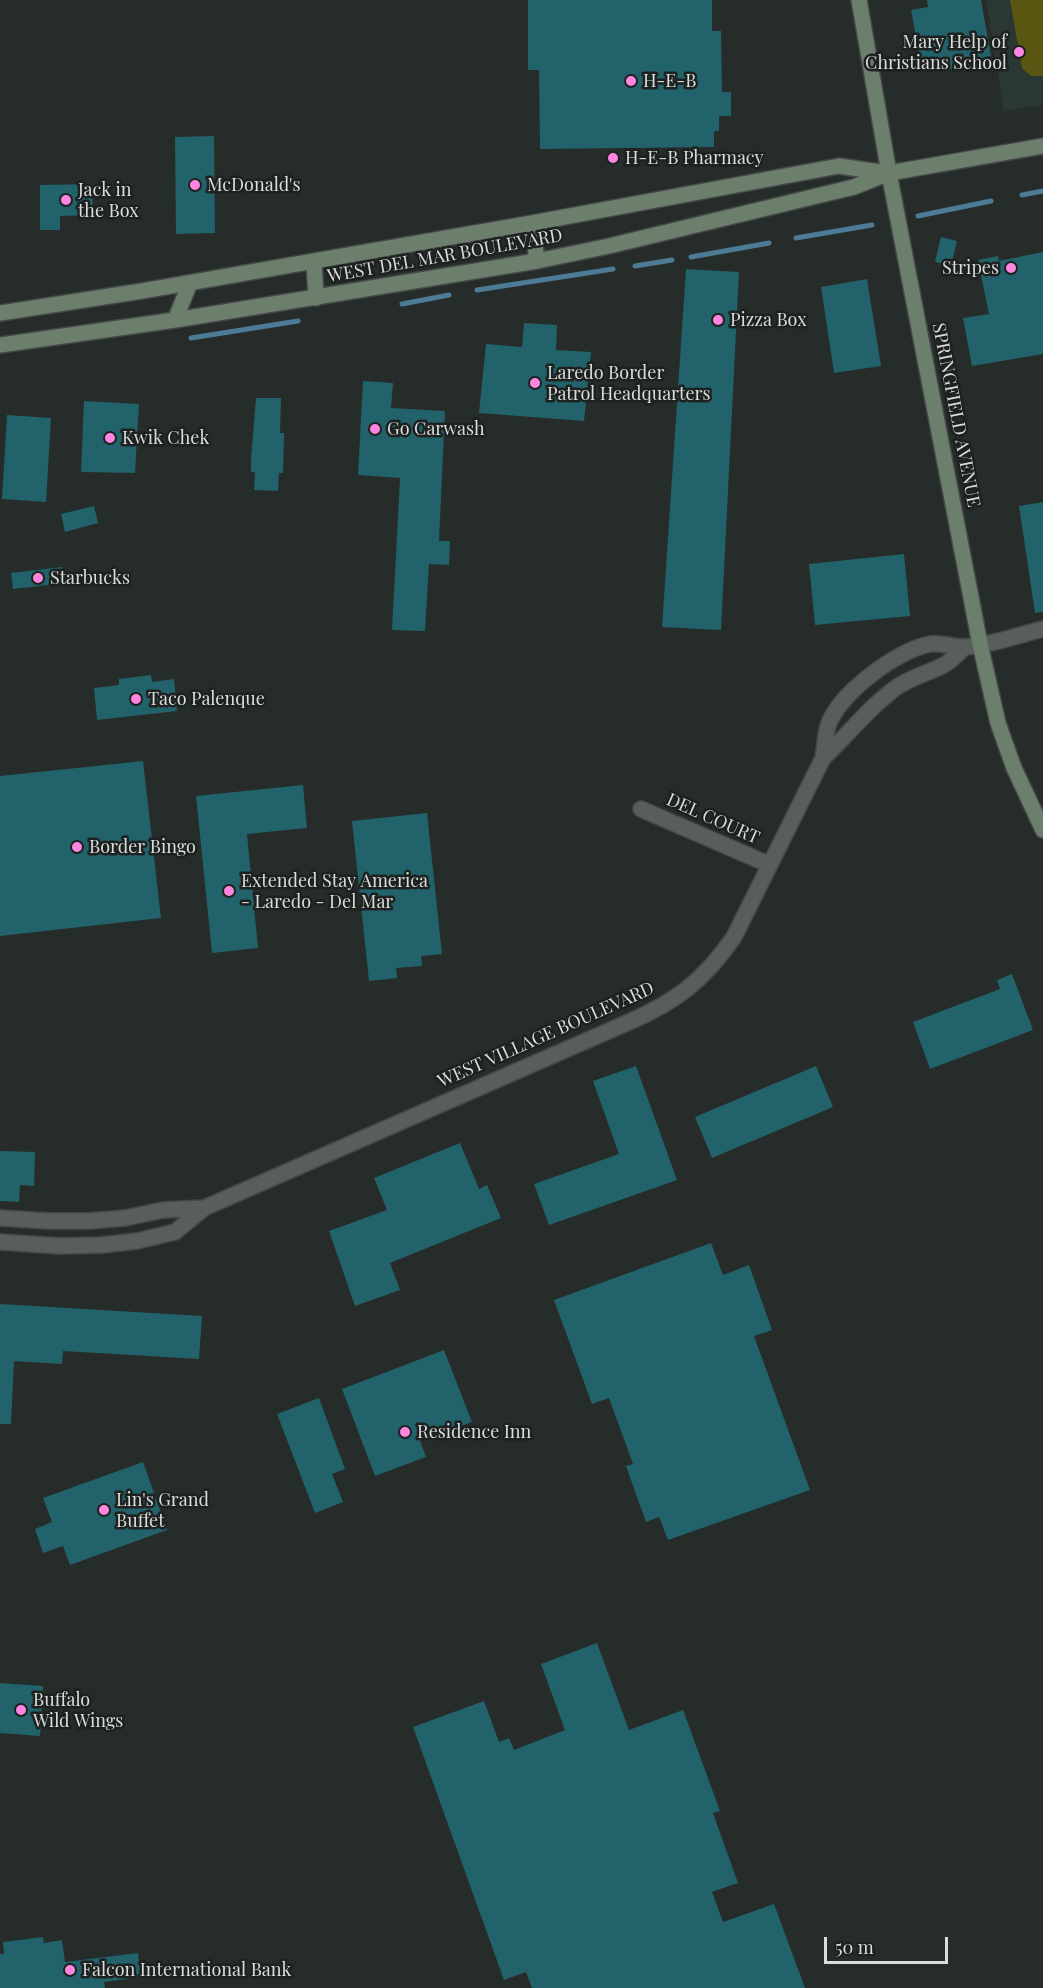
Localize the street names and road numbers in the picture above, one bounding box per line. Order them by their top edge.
street label: WEST DEL MAR BOULEVARD [326,225,564,287]
street label: SPRINGFIELD AVENUE [928,321,984,509]
street label: DEL COURT [663,789,763,849]
street label: WEST VILLAGE BOULEVARD [434,977,658,1093]

